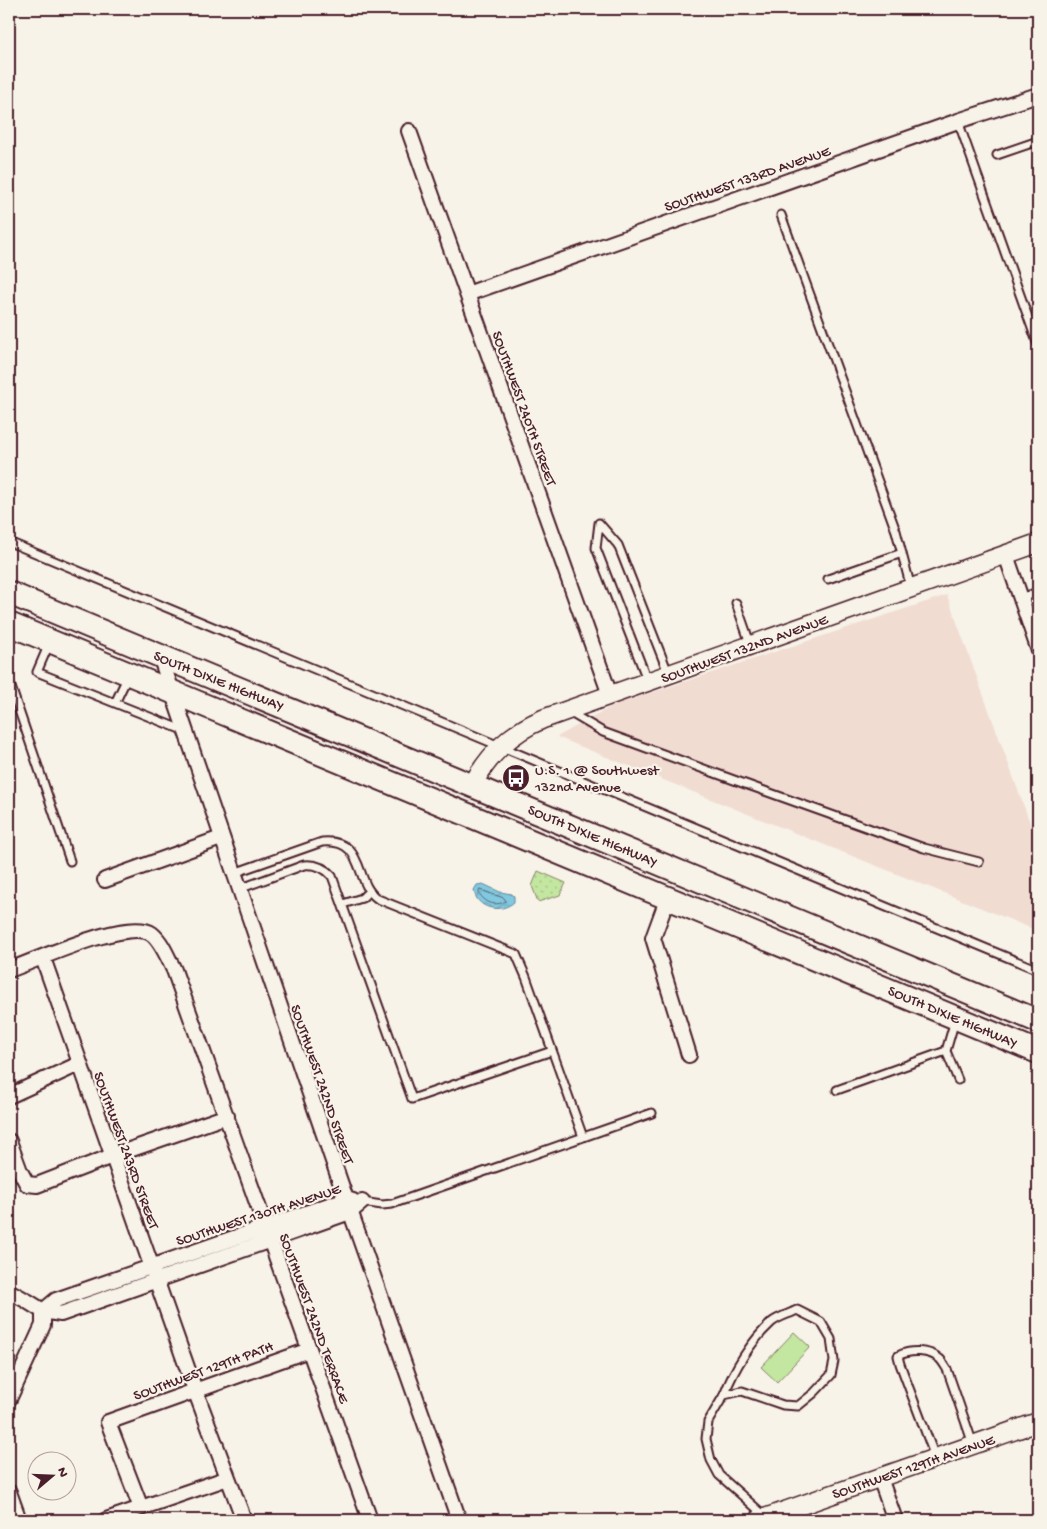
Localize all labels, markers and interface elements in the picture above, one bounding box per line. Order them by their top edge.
street label: SOUTHWEST 133RD AVENUE [662,143,834,217]
street label: SOUTHWEST 240TH STREET [487,329,560,490]
street label: SOUTHWEST 132ND AVENUE [659,611,831,688]
street label: SOUTH DIXIE HIGHWAY [150,647,286,716]
place label: U.S. 1 @ Southwest 132nd Avenue [534,762,660,797]
bus stop icon: U.S. 1 @ Southwest 132nd Avenue [501,763,531,793]
street label: SOUTH DIXIE HIGHWAY [525,801,660,872]
street label: SOUTH DIXIE HIGHWAY [885,982,1020,1053]
street label: SOUTHWEST 242ND STREET [285,1003,357,1168]
street label: SOUTHWEST 243RD STREET [88,1070,162,1233]
street label: SOUTHWEST 130TH AVENUE [174,1181,344,1251]
street label: SOUTHWEST 242ND TERRACE [274,1231,352,1407]
street label: SOUTHWEST 129TH PATH [131,1338,277,1406]
street label: SOUTHWEST 129TH AVENUE [830,1431,998,1504]
north arrow [28,1452,78,1502]
text: N [52,1465,71,1480]

